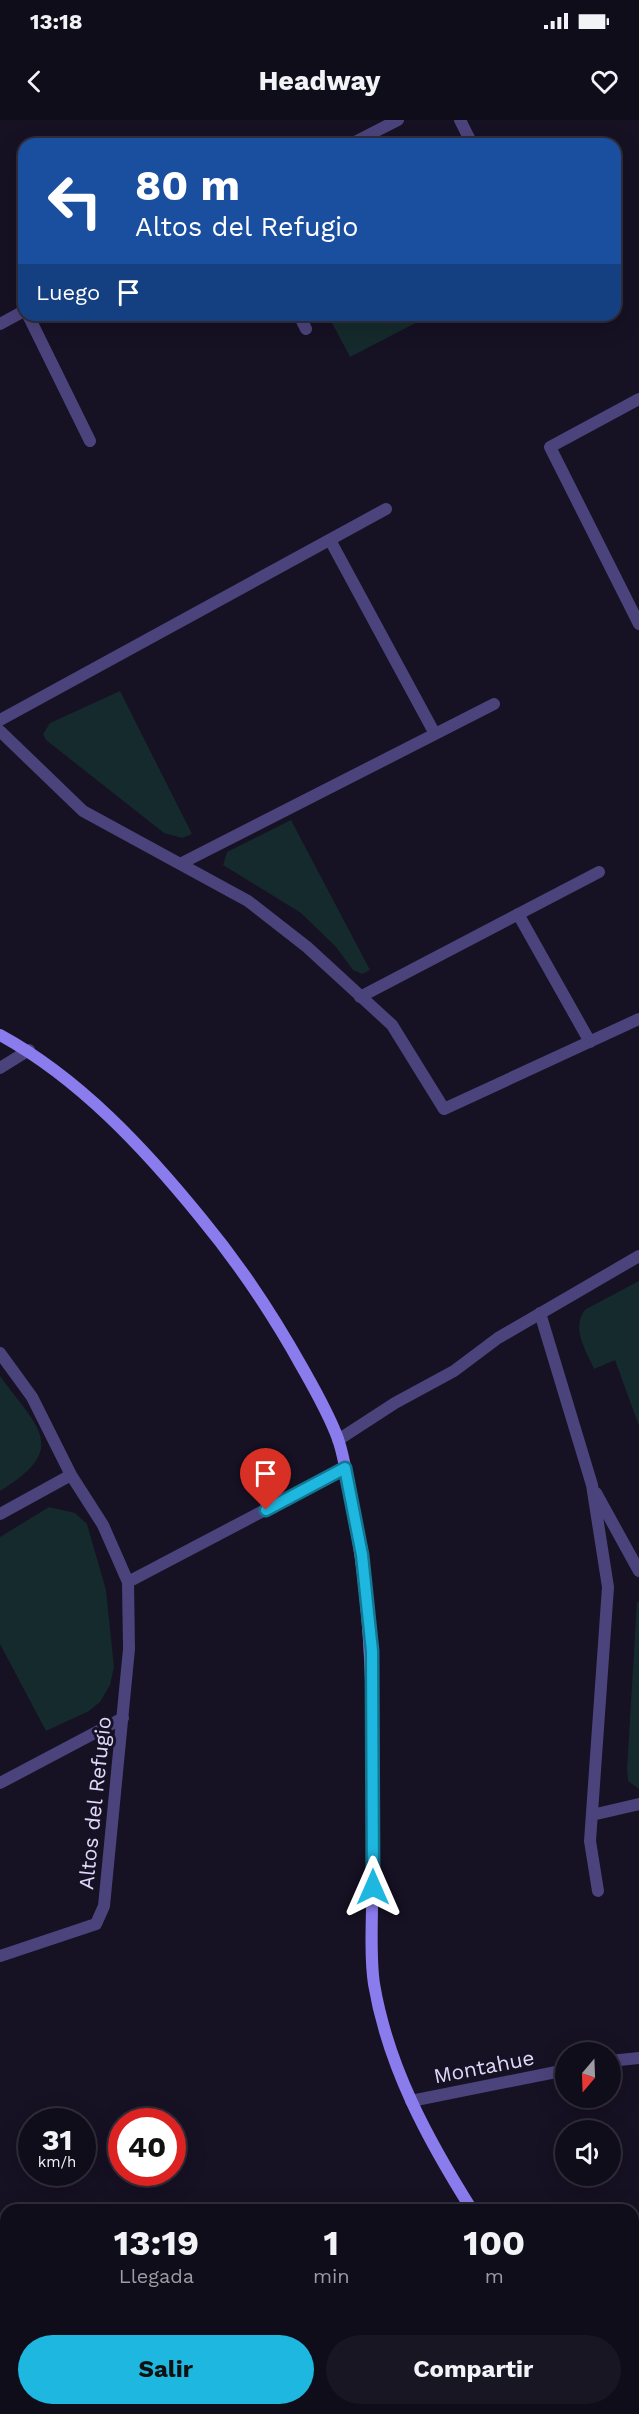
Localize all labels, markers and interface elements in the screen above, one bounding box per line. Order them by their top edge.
text: 13:18 [30,9,82,34]
icon: back [18,65,51,98]
text: Headway [258,65,381,97]
icon: heart [588,65,621,98]
text: 80 m [135,161,240,210]
icon: left [36,162,114,240]
text: Altos del Refugio [135,211,358,243]
icon: arrive [112,276,145,309]
text: Luego [36,280,100,305]
pin [240,1448,291,1510]
icon: arrive [249,1457,282,1490]
street label: Altos del Refugio [73,1715,116,1891]
position arrow [341,1855,405,1919]
north arrow [555,2042,621,2108]
map controls [555,2042,621,2186]
street label: Montahue [431,2045,536,2089]
speed limit sign: 40 [108,2108,186,2186]
button: sound [555,2120,621,2186]
text: 31 [42,2122,72,2157]
text: km/h [38,2153,76,2171]
text: 13:19 [114,2222,199,2264]
text: 1 [323,2222,339,2264]
text: 100 [463,2222,525,2264]
text: Llegada [119,2264,194,2288]
text: min [313,2264,350,2288]
text: m [485,2264,504,2288]
button: Salir [18,2335,314,2404]
button: Compartir [326,2335,621,2404]

